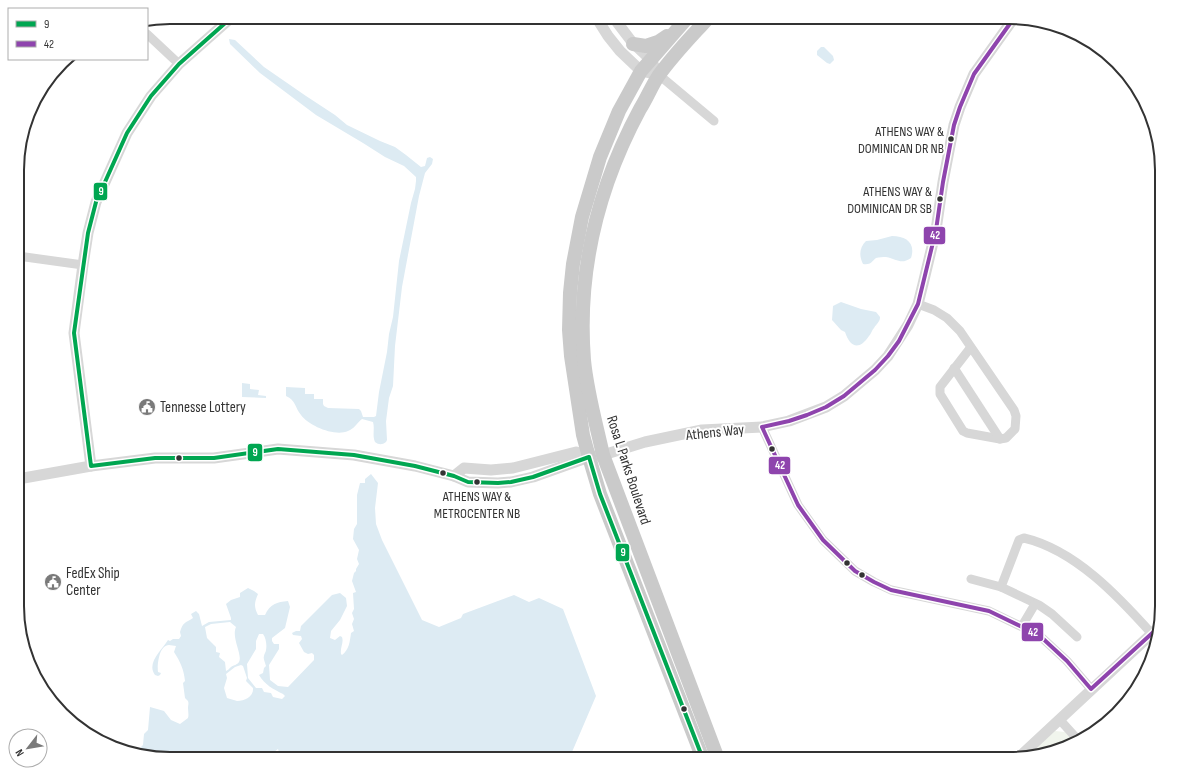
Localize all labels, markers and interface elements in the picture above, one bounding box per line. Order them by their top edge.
legend [8,8,148,60]
text: 9 [44,17,49,32]
text: 42 [44,37,54,52]
place label: ATHENS WAY & DOMINICAN DR NB [858,123,944,157]
marker: ATHENS WAY & DOMINICAN DR NB [946,134,956,144]
line badge: 9 [93,182,108,201]
place label: ATHENS WAY & DOMINICAN DR SB [847,183,932,217]
text: 9 [98,185,104,198]
marker: ATHENS WAY & DOMINICAN DR SB [935,194,945,204]
line badge: 42 [923,226,946,245]
text: 42 [930,229,940,242]
public building icon: Tennesse Lottery [137,397,157,417]
place label: Tennesse Lottery [160,398,246,417]
street label: Rosa L Parks Boulevard [602,413,655,527]
street label: Athens Way [684,420,745,445]
line badge: 9 [247,443,263,462]
unlabelled marker [767,444,777,454]
text: 9 [252,446,258,459]
unlabelled marker [174,453,184,463]
line badge: 42 [768,456,791,475]
text: 42 [775,459,785,472]
unlabelled marker [438,468,448,478]
marker: ATHENS WAY & METROCENTER NB [472,477,482,487]
place label: ATHENS WAY & METROCENTER NB [434,488,520,522]
line badge: 9 [615,543,630,562]
text: 9 [620,546,626,559]
unlabelled marker [842,558,852,568]
place label: FedEx Ship Center [66,564,120,600]
unlabelled marker [857,570,867,580]
public building icon: FedEx Ship Center [43,572,63,592]
line badge: 42 [1021,622,1044,642]
text: 42 [1028,626,1038,639]
unlabelled marker [679,704,689,714]
north arrow [8,728,48,768]
text: N [13,747,27,759]

